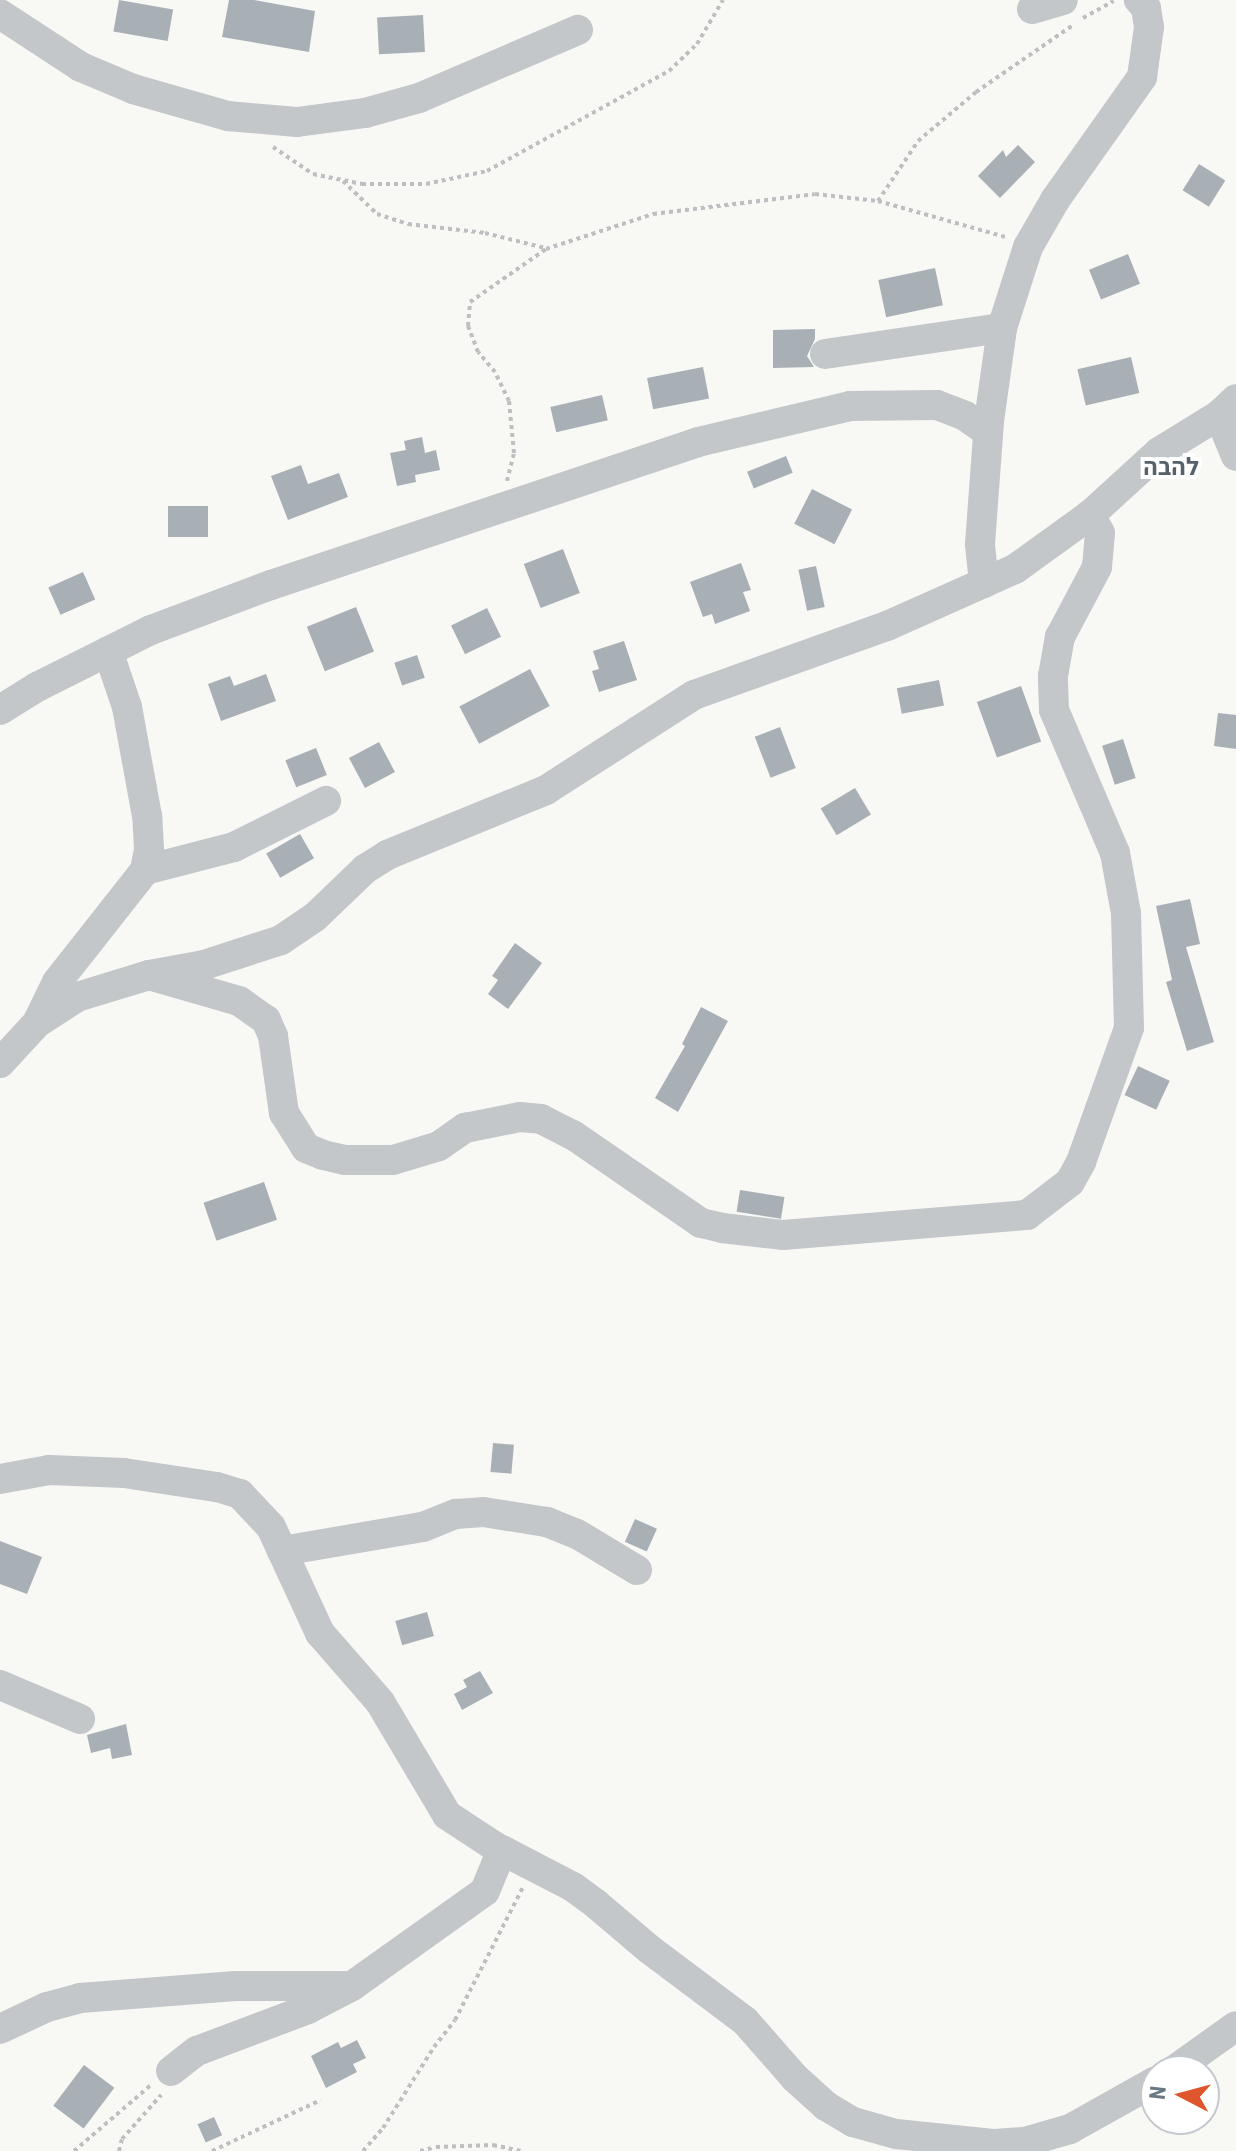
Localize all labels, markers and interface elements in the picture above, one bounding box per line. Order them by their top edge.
district label: להבה [1143,454,1199,482]
north arrow [1140,2055,1220,2135]
text: N [1144,2085,1171,2101]

